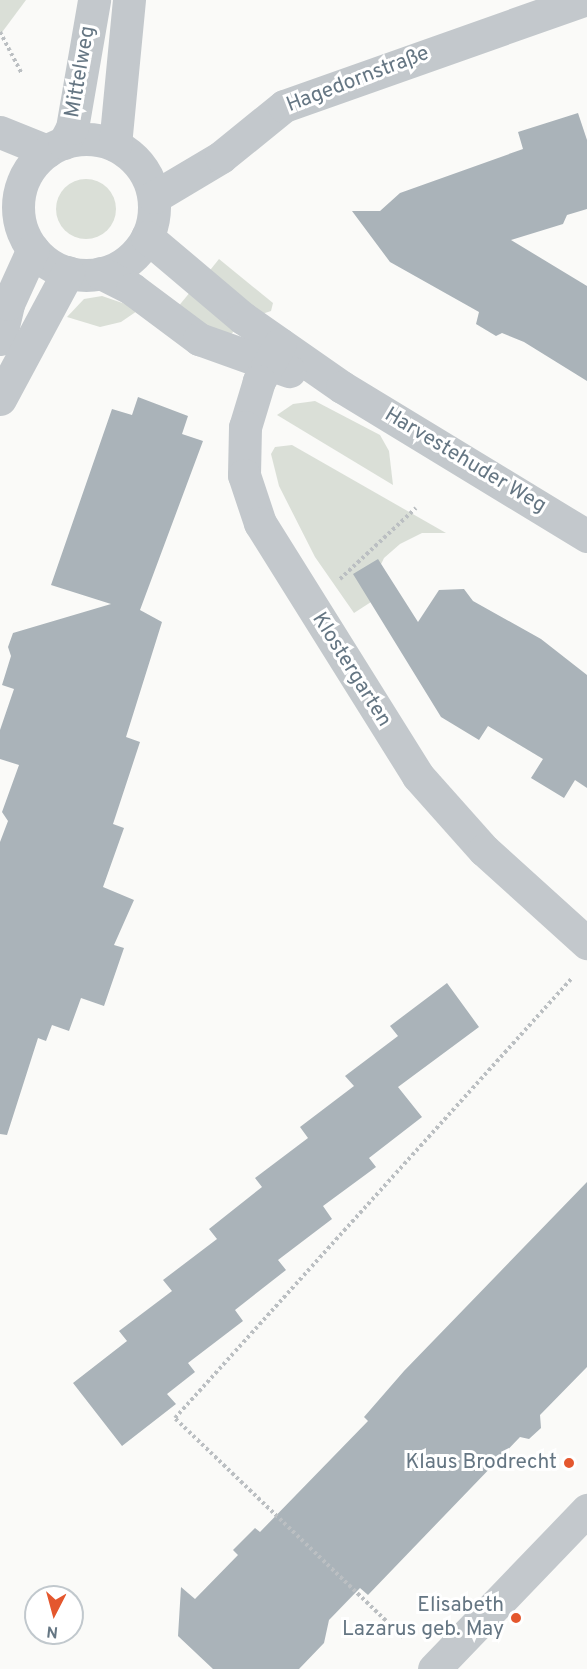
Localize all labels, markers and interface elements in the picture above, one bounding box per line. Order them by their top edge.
street label: Mittelweg [61,24,101,120]
street label: Hagedornstraße [283,41,433,119]
street label: Harvestehuder Weg [379,403,551,519]
street label: Klostergarten [306,608,396,732]
place label: Klaus Brodrecht [405,1450,557,1476]
marker: Klaus Brodrecht [562,1456,576,1470]
north arrow [24,1585,84,1645]
place label: Elisabeth Lazarus geb. May [342,1593,504,1643]
marker: Elisabeth Lazarus geb. May [509,1611,523,1625]
text: N [46,1620,59,1641]

